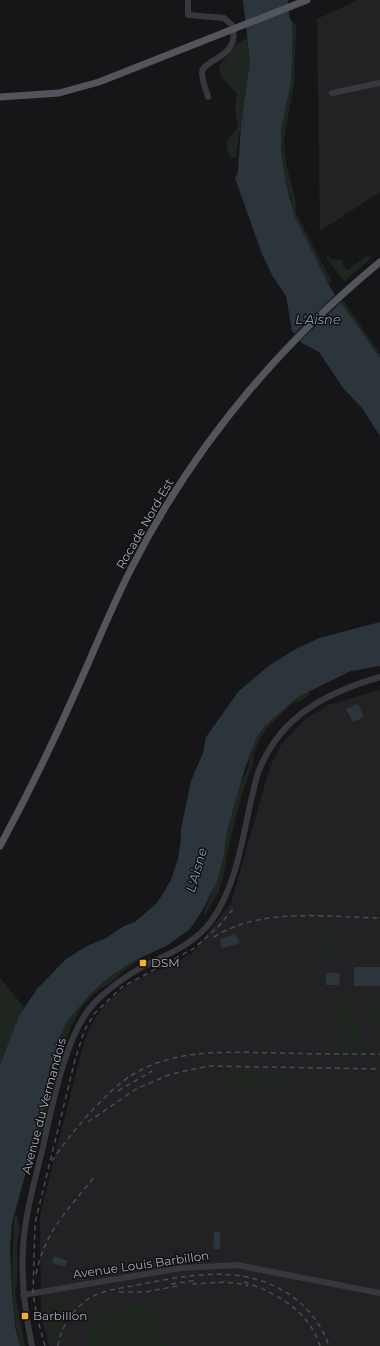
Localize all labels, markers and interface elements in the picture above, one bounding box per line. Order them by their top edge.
water label: L'Aisne [295,311,341,327]
street label: Rocade Nord-Est [113,476,177,572]
water label: L'Aisne [182,846,210,894]
place label: DSM [151,955,180,970]
marker: DSM [138,958,148,968]
street label: Avenue du Vermandois [18,1036,69,1175]
street label: Avenue Louis Barbillon [72,1248,210,1282]
place label: Barbillon [33,1308,87,1323]
marker: Barbillon [20,1311,30,1321]

